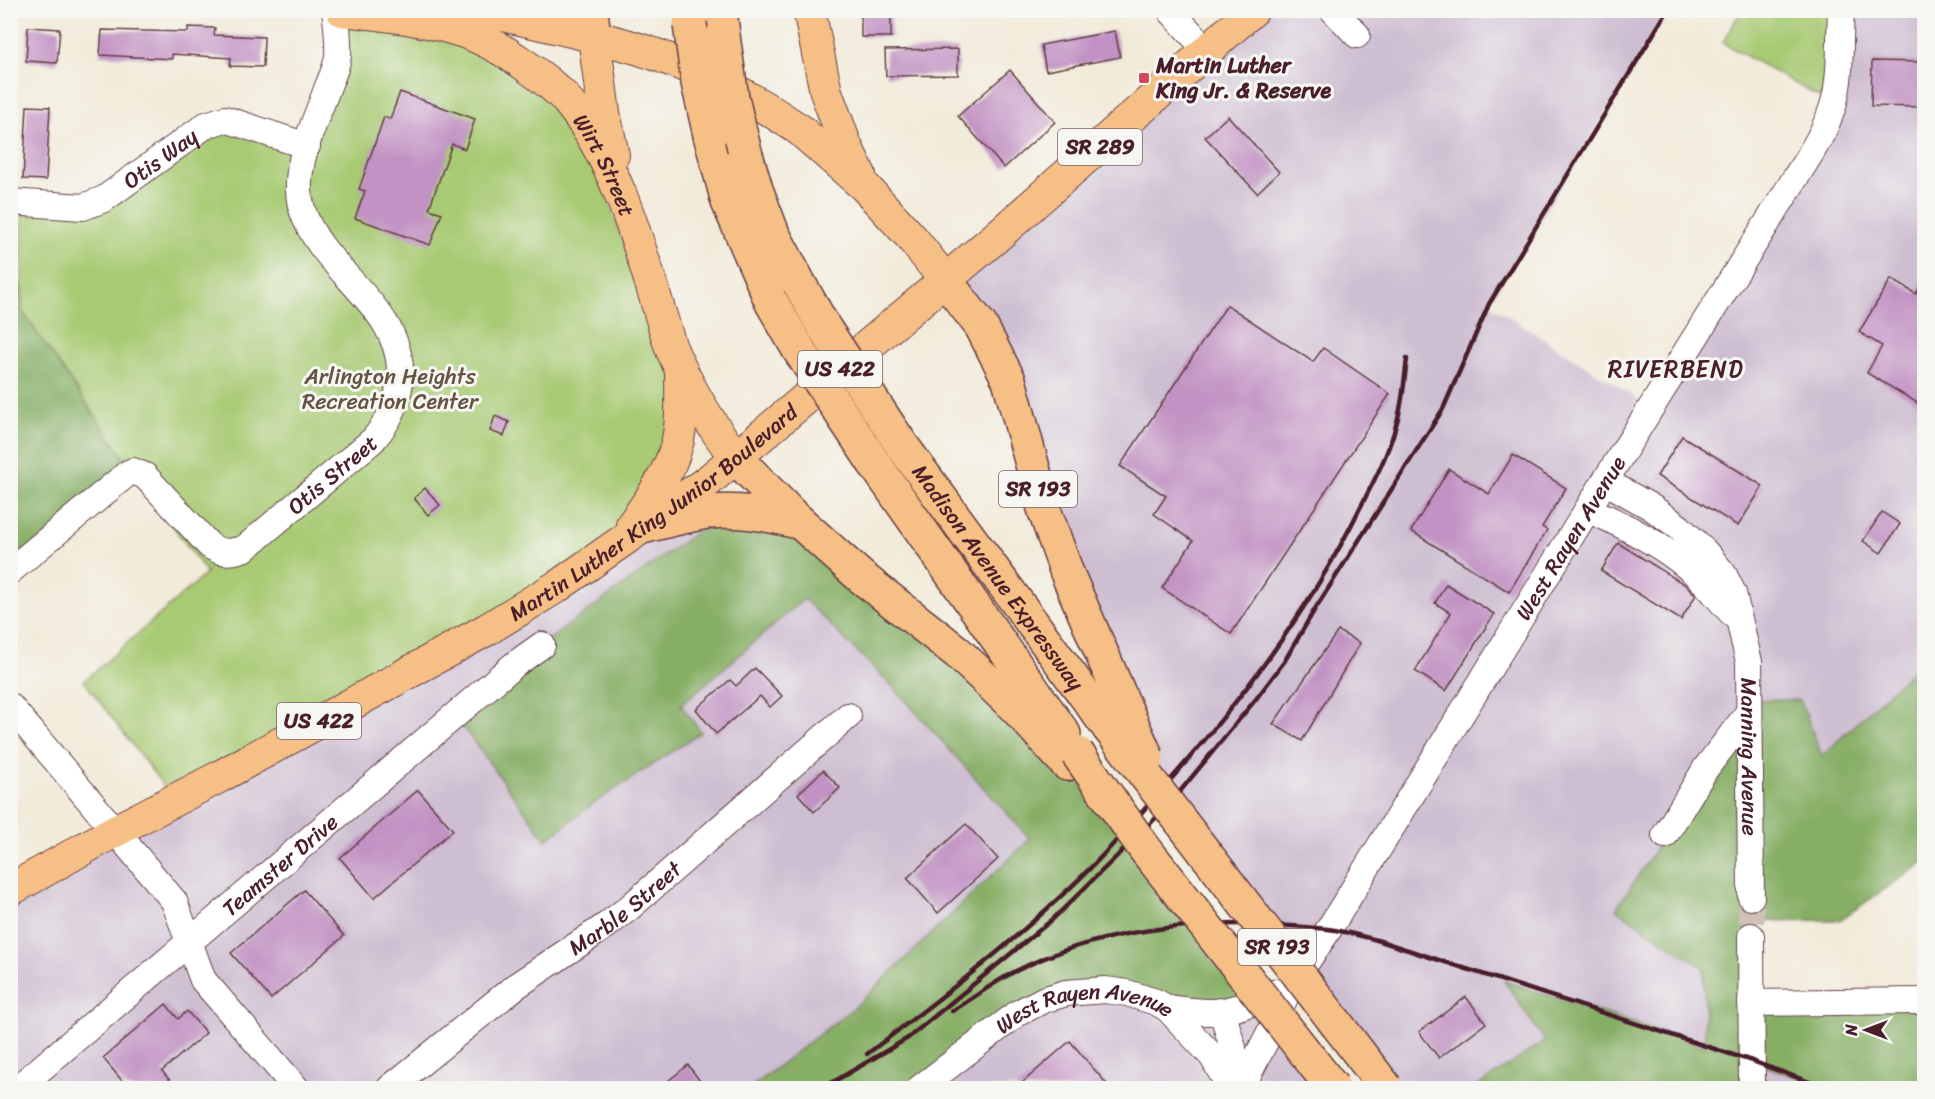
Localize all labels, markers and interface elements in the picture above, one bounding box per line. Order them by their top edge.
place label: Martin Luther King Jr. & Reserve [1155,46,1332,110]
marker: Martin Luther King Jr. & Reserve [1137,71,1151,85]
street label: Wirt Street [563,105,647,222]
street label: Otis Way [114,117,207,199]
road number: SR 289 [1058,129,1142,165]
district label: RIVERBEND [1608,348,1744,390]
road number: US 422 [798,351,882,387]
park label: Arlington Heights Recreation Center [302,357,480,421]
street label: Martin Luther King Junior Boulevard [501,392,808,631]
street label: Otis Street [278,424,387,524]
street label: West Rayen Avenue [1504,447,1636,628]
street label: Madison Avenue Expressway [902,455,1095,700]
road number: SR 193 [999,471,1077,507]
street label: Manning Avenue [1730,678,1770,836]
road number: US 422 [277,703,361,739]
street label: Teamster Drive [212,803,347,926]
street label: Marble Street [560,850,691,966]
road number: SR 193 [1238,929,1316,965]
street label: West Rayen Avenue [986,970,1186,1044]
north arrow [1836,1000,1896,1060]
text: N [1837,1024,1866,1037]

